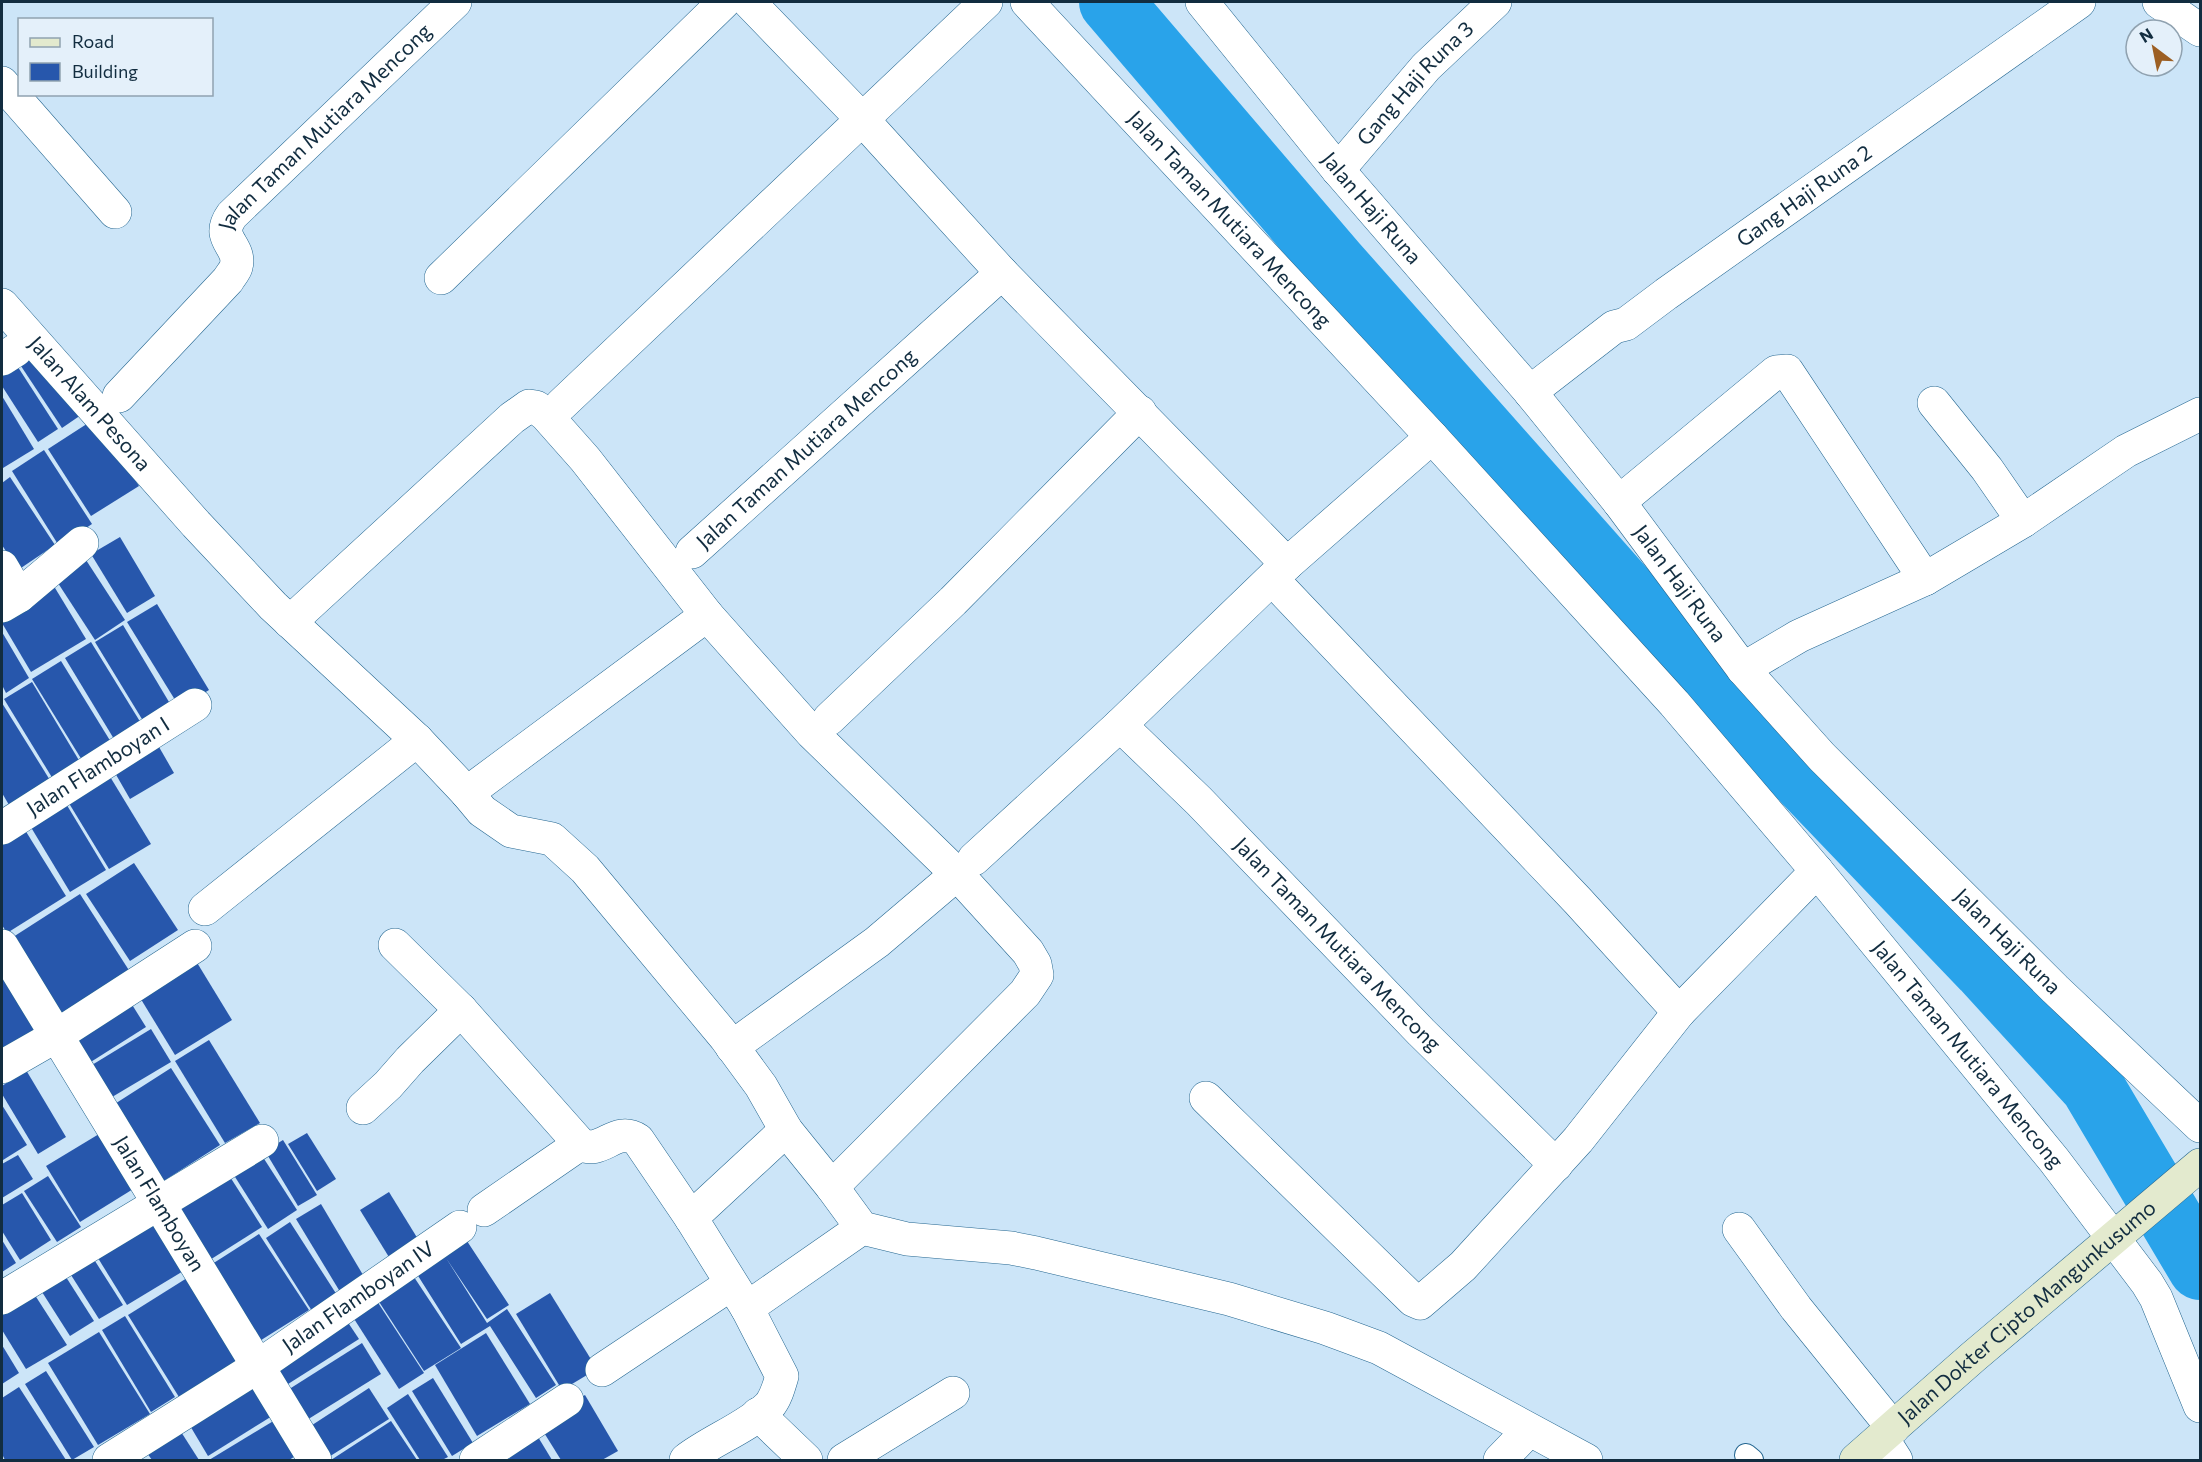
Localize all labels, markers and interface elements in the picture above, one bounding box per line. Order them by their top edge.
street label: Gang Haji Runa 3 [1351,15,1478,150]
street label: Jalan Taman Mutiara Mencong [212,17,436,232]
legend [18,18,213,96]
north arrow [2124,18,2184,78]
text: N [2136,24,2156,46]
text: Road [72,30,114,52]
text: Building [72,60,138,82]
street label: Jalan Taman Mutiara Mencong [1123,105,1337,332]
street label: Gang Haji Runa 2 [1731,139,1876,251]
street label: Jalan Haji Runa [1317,146,1428,269]
street label: Jalan Alam Pesona [24,330,157,475]
street label: Jalan Taman Mutiara Mencong [690,343,921,553]
street label: Jalan Haji Runa [1629,519,1733,646]
street label: Jalan Flamboyan I [21,711,173,820]
street label: Jalan Taman Mutiara Mencong [1230,832,1447,1056]
street label: Jalan Haji Runa [1950,882,2067,999]
street label: Jalan Taman Mutiara Mencong [1868,935,2070,1172]
street label: Jalan Flamboyan [109,1131,211,1276]
street label: Jalan Dokter Cipto Mangunkusumo [1892,1194,2160,1428]
street label: Jalan Flamboyan IV [277,1235,438,1357]

